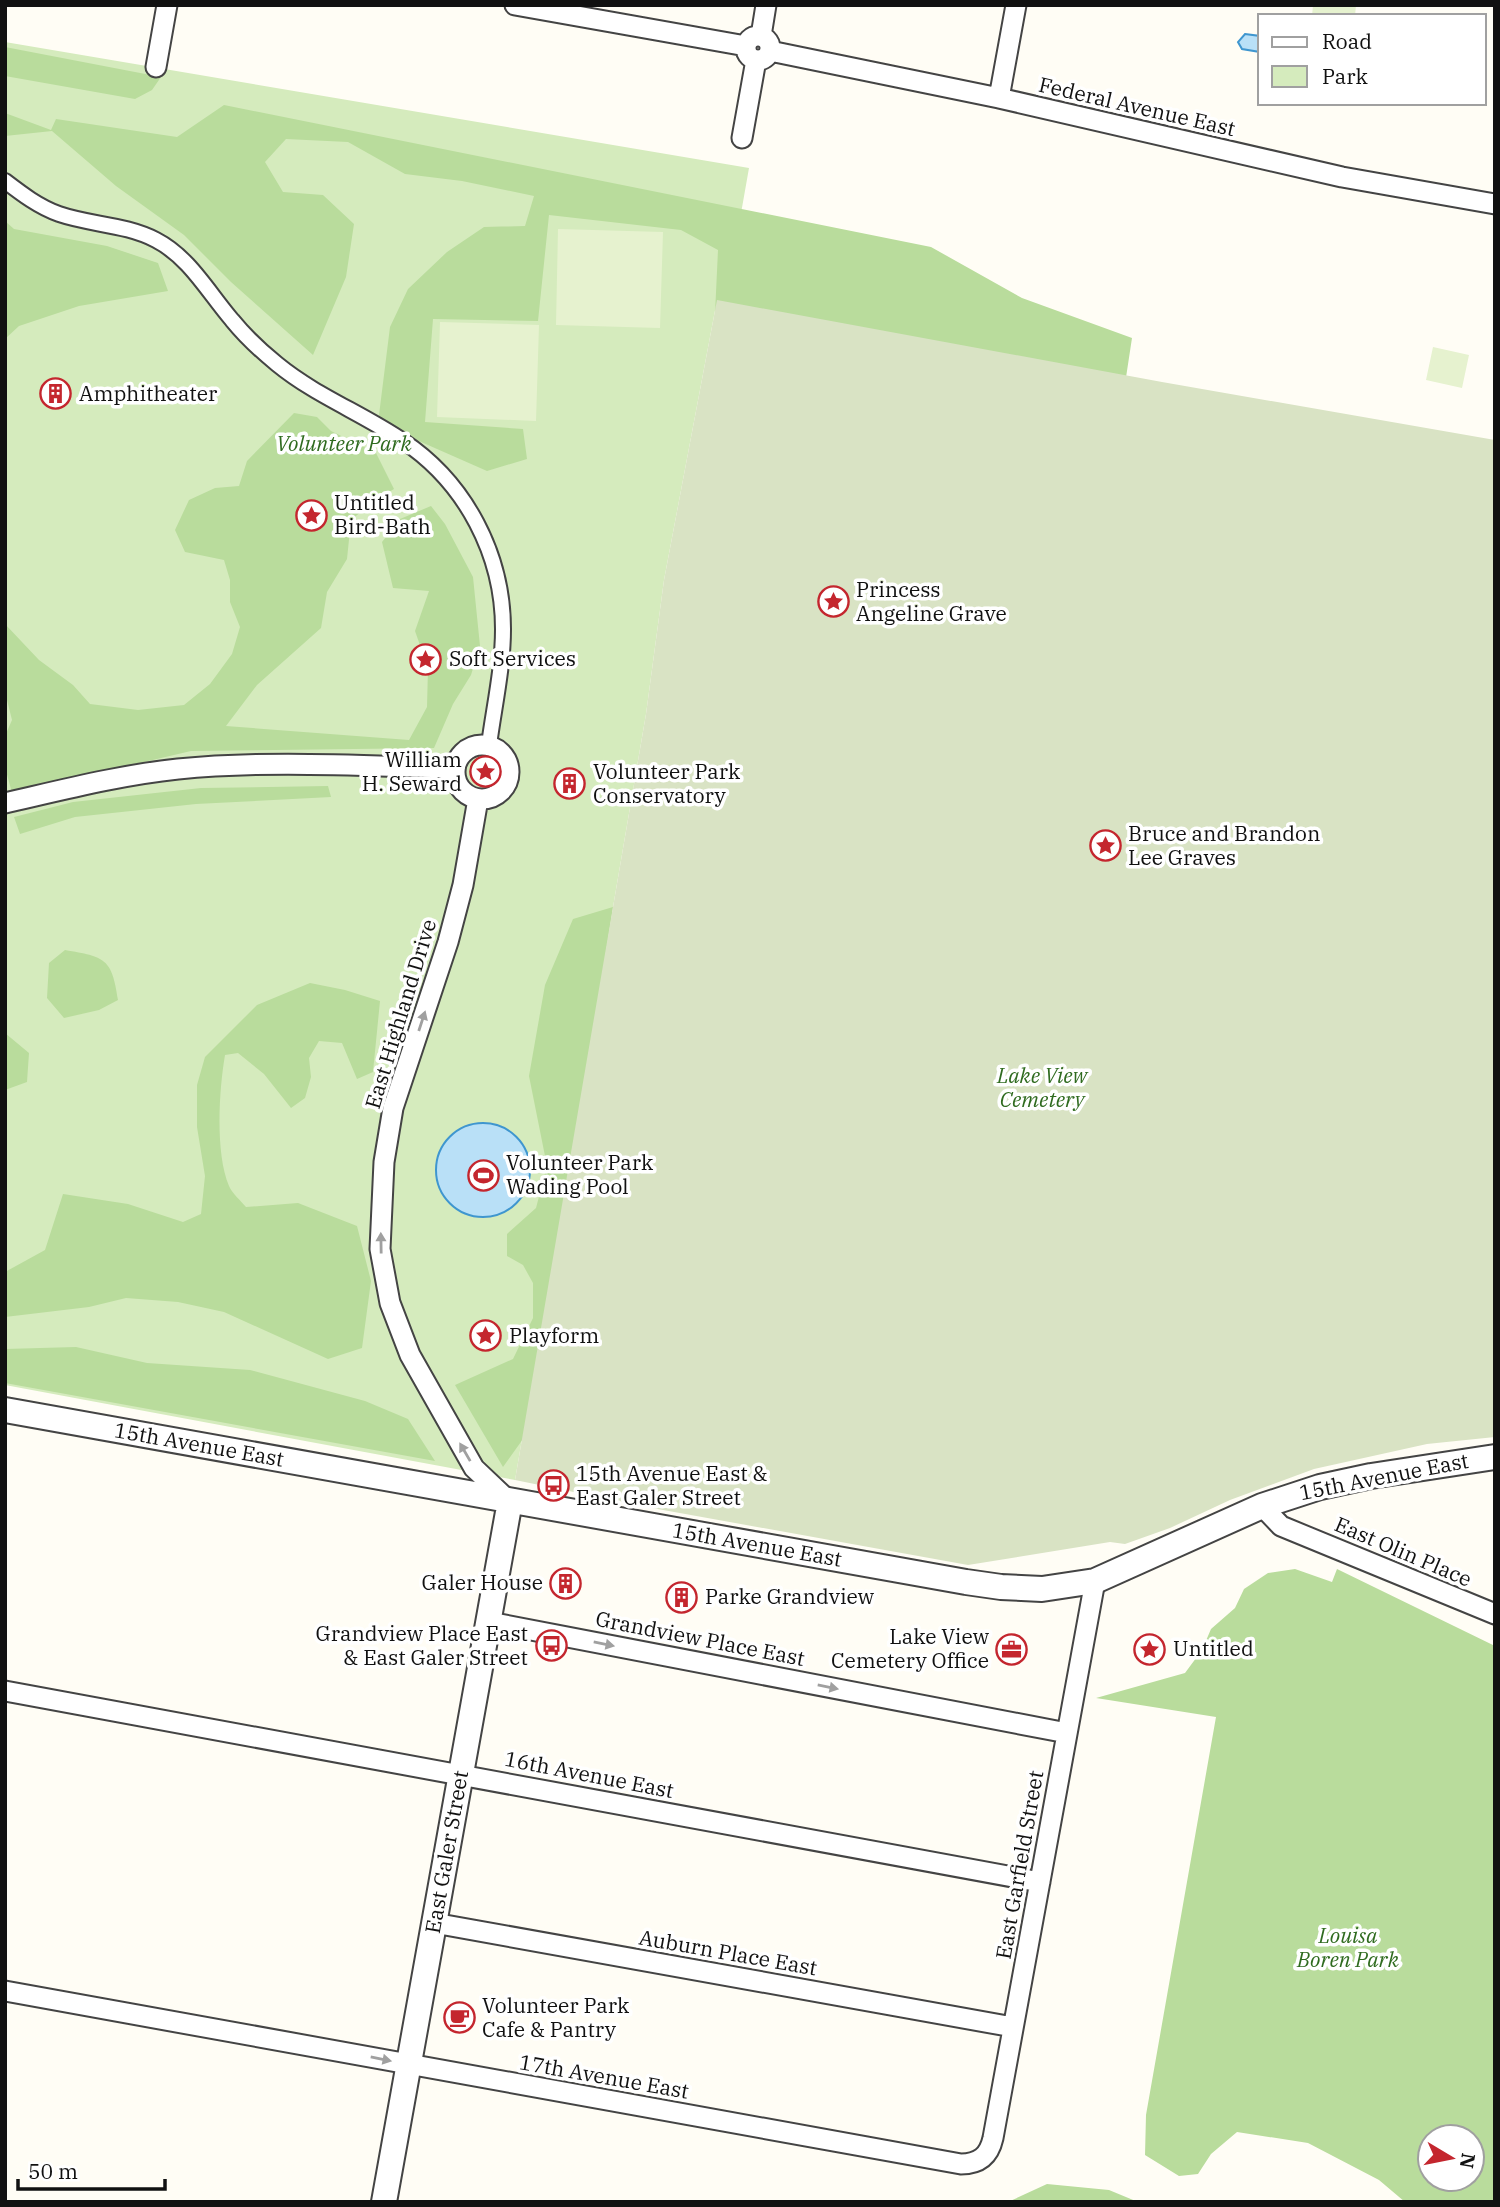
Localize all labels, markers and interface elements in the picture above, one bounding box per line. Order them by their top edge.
legend [1258,14,1486,105]
text: Road [1322,27,1372,55]
text: Park [1322,62,1369,90]
street label: Federal Avenue East [1036,70,1238,142]
building icon: Amphitheater [39,377,73,411]
place label: Amphitheater [79,379,218,407]
park label: Volunteer Park [276,429,413,457]
place label: Untitled Bird-Bath [334,488,431,540]
place icon: Untitled Bird-Bath [294,498,328,532]
place label: Princess Angeline Grave [856,575,1007,627]
place icon: Princess Angeline Grave [816,585,850,619]
place icon: Soft Services [409,642,443,676]
place label: Soft Services [449,644,576,672]
place label: William H. Seward [362,745,462,797]
place icon: William H. Seward [468,755,502,789]
place label: Volunteer Park Conservatory [593,757,741,809]
building icon: Volunteer Park Conservatory [553,767,587,801]
place label: Bruce and Brandon Lee Graves [1128,819,1320,871]
place icon: Bruce and Brandon Lee Graves [1088,829,1122,863]
street label: East Highland Drive [358,916,442,1112]
one-way arrow [417,1010,428,1031]
park label: Lake View Cemetery [996,1061,1088,1113]
place label: Volunteer Park Wading Pool [506,1148,654,1200]
sports icon: Volunteer Park Wading Pool [466,1158,500,1192]
one-way arrow [375,1232,387,1254]
place icon: Playform [469,1319,503,1353]
place label: Playform [509,1321,599,1349]
street label: 15th Avenue East [112,1415,286,1473]
one-way arrow [459,1442,471,1461]
street label: 15th Avenue East [1297,1446,1471,1506]
place label: 15th Avenue East & East Galer Street [576,1459,768,1511]
bus stop icon: 15th Avenue East & East Galer Street [536,1469,570,1503]
street label: East Olin Place [1331,1510,1476,1593]
street label: 15th Avenue East [670,1515,844,1573]
building icon: Galer House [549,1566,583,1600]
place label: Galer House [422,1568,543,1596]
building icon: Parke Grandview [665,1580,699,1614]
place label: Parke Grandview [705,1582,875,1610]
street label: Grandview Place East [593,1604,807,1672]
place label: Grandview Place East & East Galer Street [316,1619,528,1671]
place label: Lake View Cemetery Office [831,1622,990,1674]
bus stop icon: Grandview Place East & East Galer Street [534,1629,568,1663]
office icon: Lake View Cemetery Office [995,1632,1029,1666]
place icon: Untitled [1133,1632,1167,1666]
place label: Untitled [1173,1634,1254,1662]
one-way arrow [593,1638,615,1649]
one-way arrow [817,1681,839,1692]
street label: 16th Avenue East [502,1744,676,1804]
street label: East Galer Street [418,1768,474,1935]
street label: East Garfield Street [989,1768,1049,1961]
park label: Louisa Boren Park [1296,1921,1400,1973]
street label: Auburn Place East [637,1923,819,1981]
place label: Volunteer Park Cafe & Pantry [482,1991,630,2043]
cafe icon: Volunteer Park Cafe & Pantry [442,2001,476,2035]
street label: 17th Avenue East [517,2047,691,2105]
one-way arrow [370,2054,392,2065]
north arrow [1416,2123,1486,2193]
scale bar [18,2148,164,2192]
text: N [1455,2151,1481,2170]
text: 50 m [28,2157,78,2185]

